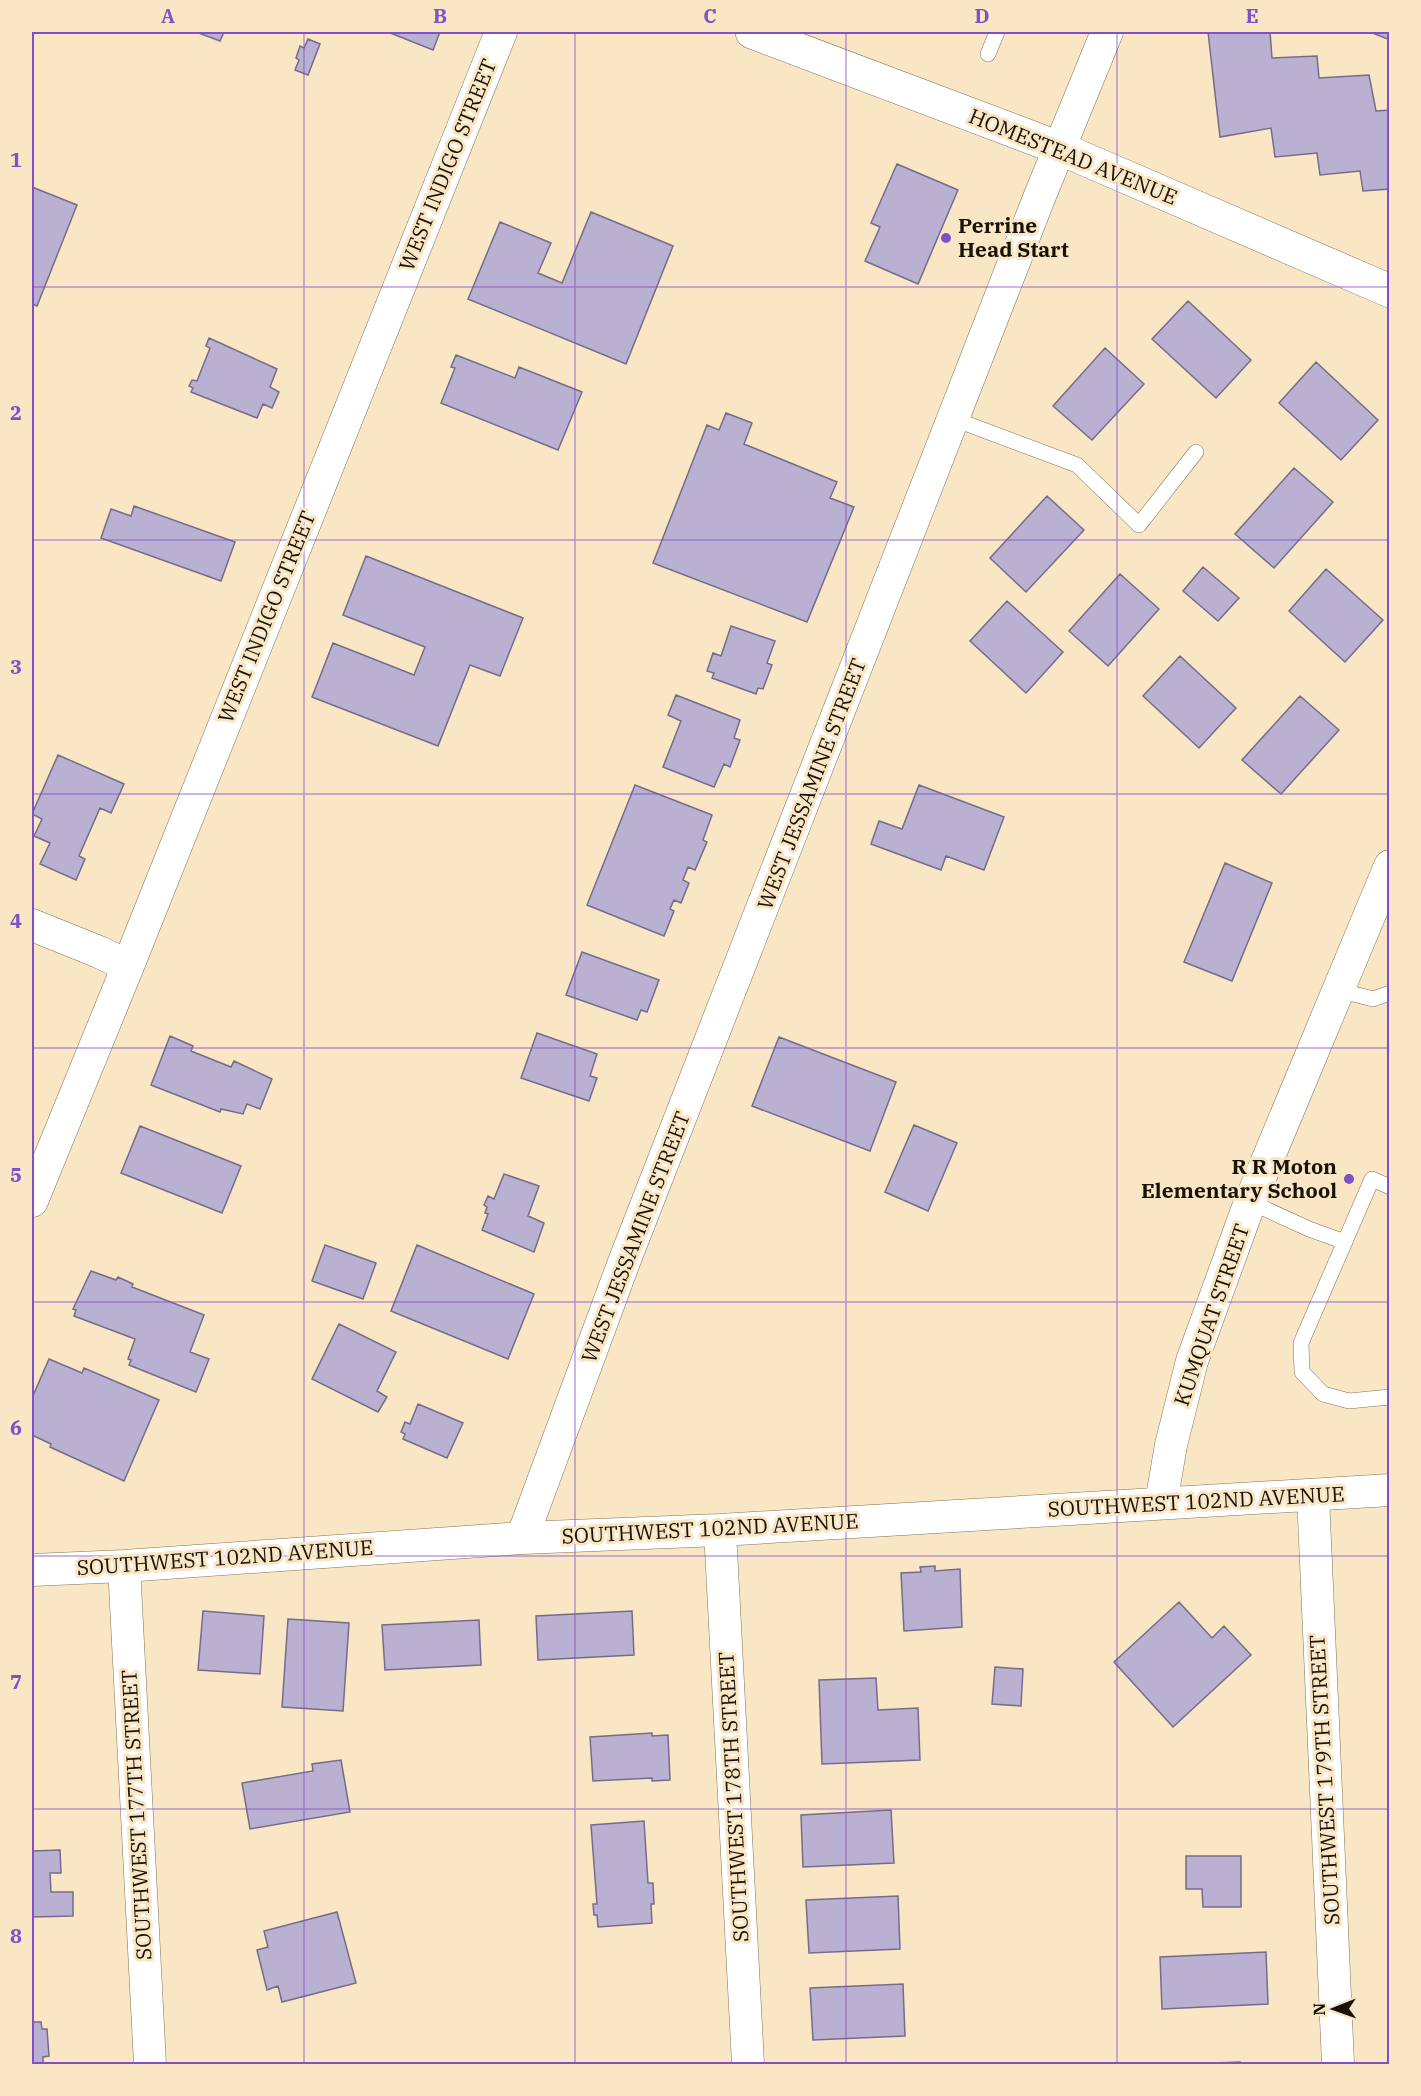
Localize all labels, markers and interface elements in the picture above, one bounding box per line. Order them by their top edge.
text: A [161,2,175,29]
text: B [433,2,447,29]
text: C [703,2,717,29]
text: D [974,2,990,29]
text: E [1245,2,1259,29]
street label: WEST INDIGO STREET [392,55,502,275]
street label: HOMESTEAD AVENUE [965,101,1182,211]
text: 1 [10,146,22,173]
place label: Perrine Head Start [958,211,1069,263]
marker: Perrine Head Start [939,231,953,245]
text: 2 [10,399,22,426]
street label: WEST INDIGO STREET [211,507,321,727]
text: 3 [10,653,22,680]
street label: WEST JESSAMINE STREET [750,654,872,913]
text: 4 [10,907,22,934]
street label: WEST JESSAMINE STREET [574,1107,696,1366]
place label: R R Moton Elementary School [1141,1152,1337,1204]
text: 5 [10,1161,22,1188]
marker: R R Moton Elementary School [1342,1172,1356,1186]
street label: KUMQUAT STREET [1167,1220,1255,1409]
text: 6 [10,1414,22,1441]
street label: SOUTHWEST 102ND AVENUE [1047,1479,1345,1523]
street label: SOUTHWEST 102ND AVENUE [561,1506,859,1550]
street label: SOUTHWEST 102ND AVENUE [76,1533,374,1581]
street label: SOUTHWEST 179TH STREET [1302,1634,1346,1926]
street label: SOUTHWEST 178TH STREET [711,1651,755,1943]
text: 7 [10,1668,22,1695]
street label: SOUTHWEST 177TH STREET [114,1669,158,1961]
text: 8 [10,1922,22,1949]
north arrow [1304,1979,1364,2039]
text: N [1309,2003,1329,2016]

